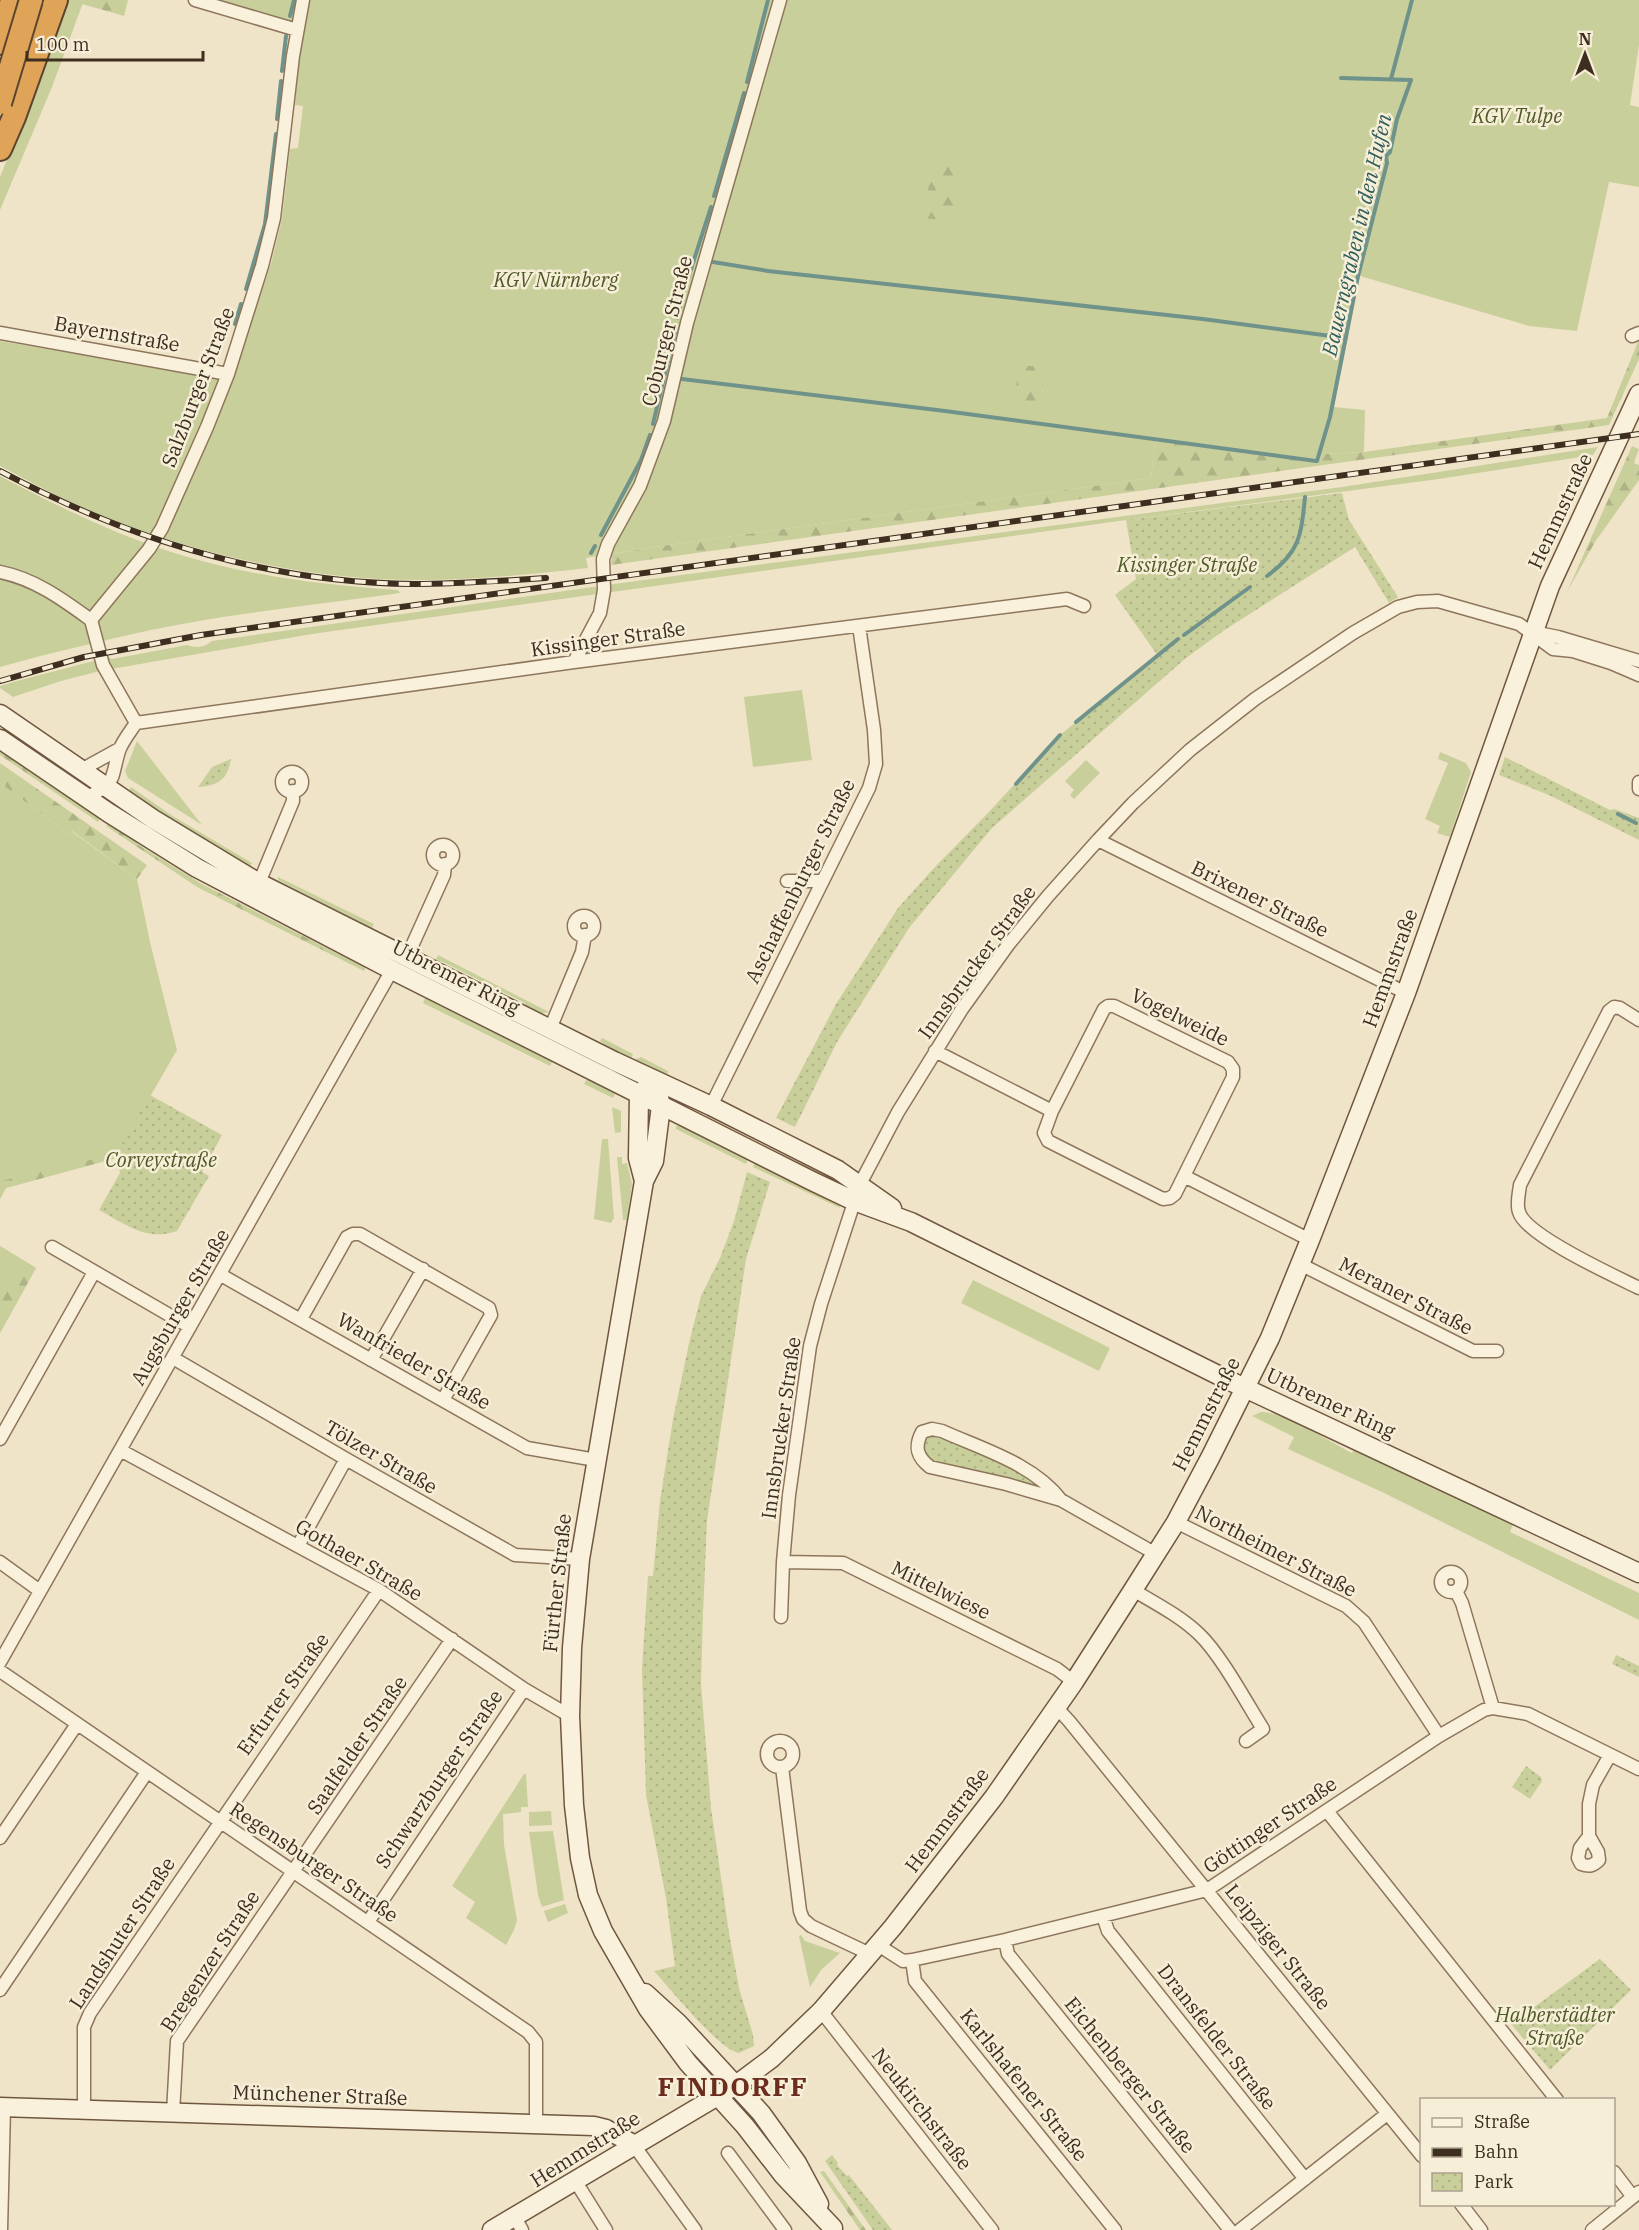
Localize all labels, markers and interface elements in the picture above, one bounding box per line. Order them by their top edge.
scale bar [27,24,202,62]
north arrow [1555,24,1615,84]
text: N [1579,29,1591,49]
text: 100 m [36,33,90,56]
park label: KGV Tulpe [1471,102,1562,129]
water label: Bauerngraben in den Hufen [1314,111,1398,360]
street label: Coburger Straße [635,253,698,409]
park label: KGV Nürnberg [493,266,619,293]
street label: Salzburger Straße [155,303,240,471]
street label: Bayernstraße [52,309,182,358]
street label: Hemmstraße [1521,449,1598,573]
park label: Kissinger Straße [1116,551,1257,578]
street label: Kissinger Straße [529,614,687,663]
street label: Aschaffenburger Straße [738,774,861,988]
street label: Brixener Straße [1187,854,1333,943]
street label: Innsbrucker Straße [912,879,1042,1044]
street label: Hemmstraße [1356,905,1424,1031]
street label: Utbremer Ring [388,933,525,1020]
street label: Vogelweide [1127,981,1234,1052]
park label: Corveystraße [105,1146,217,1173]
street label: Augsburger Straße [124,1223,235,1390]
street label: Meraner Straße [1335,1250,1478,1341]
street label: Wanfrieder Straße [332,1306,496,1416]
street label: Innsbrucker Straße [754,1335,807,1521]
street label: Hemmstraße [1165,1352,1246,1475]
street label: Utbremer Ring [1262,1361,1400,1444]
street label: Tölzer Straße [320,1413,442,1500]
street label: Northeimer Straße [1191,1498,1362,1603]
street label: Gothaer Straße [291,1512,428,1607]
street label: Fürther Straße [536,1512,577,1654]
street label: Mittelwiese [887,1554,995,1625]
street label: Erfurter Straße [230,1627,335,1760]
street label: Saalfelder Straße [300,1670,413,1819]
street label: Schwarzburger Straße [369,1684,508,1873]
street label: Hemmstraße [898,1762,995,1878]
street label: Göttinger Straße [1198,1770,1342,1879]
street label: Regensburger Straße [225,1795,404,1928]
street label: Landshuter Straße [62,1852,181,2014]
street label: Leipziger Straße [1219,1878,1338,2015]
street label: Bregenzer Straße [154,1885,265,2037]
street label: Dransfelder Straße [1152,1958,1283,2115]
street label: Eichenberger Straße [1059,1991,1202,2159]
park label: Halberstädter Straße [1494,2001,1616,2051]
street label: Karlshafener Straße [954,2003,1094,2167]
street label: Neukirchstraße [866,2042,979,2175]
district label: FINDORFF [658,2069,808,2103]
street label: Münchener Straße [232,2078,408,2111]
legend [1420,2098,1615,2206]
street label: Hemmstraße [525,2104,645,2193]
text: Straße [1474,2110,1530,2133]
text: Bahn [1474,2140,1519,2163]
text: Park [1474,2170,1514,2193]

